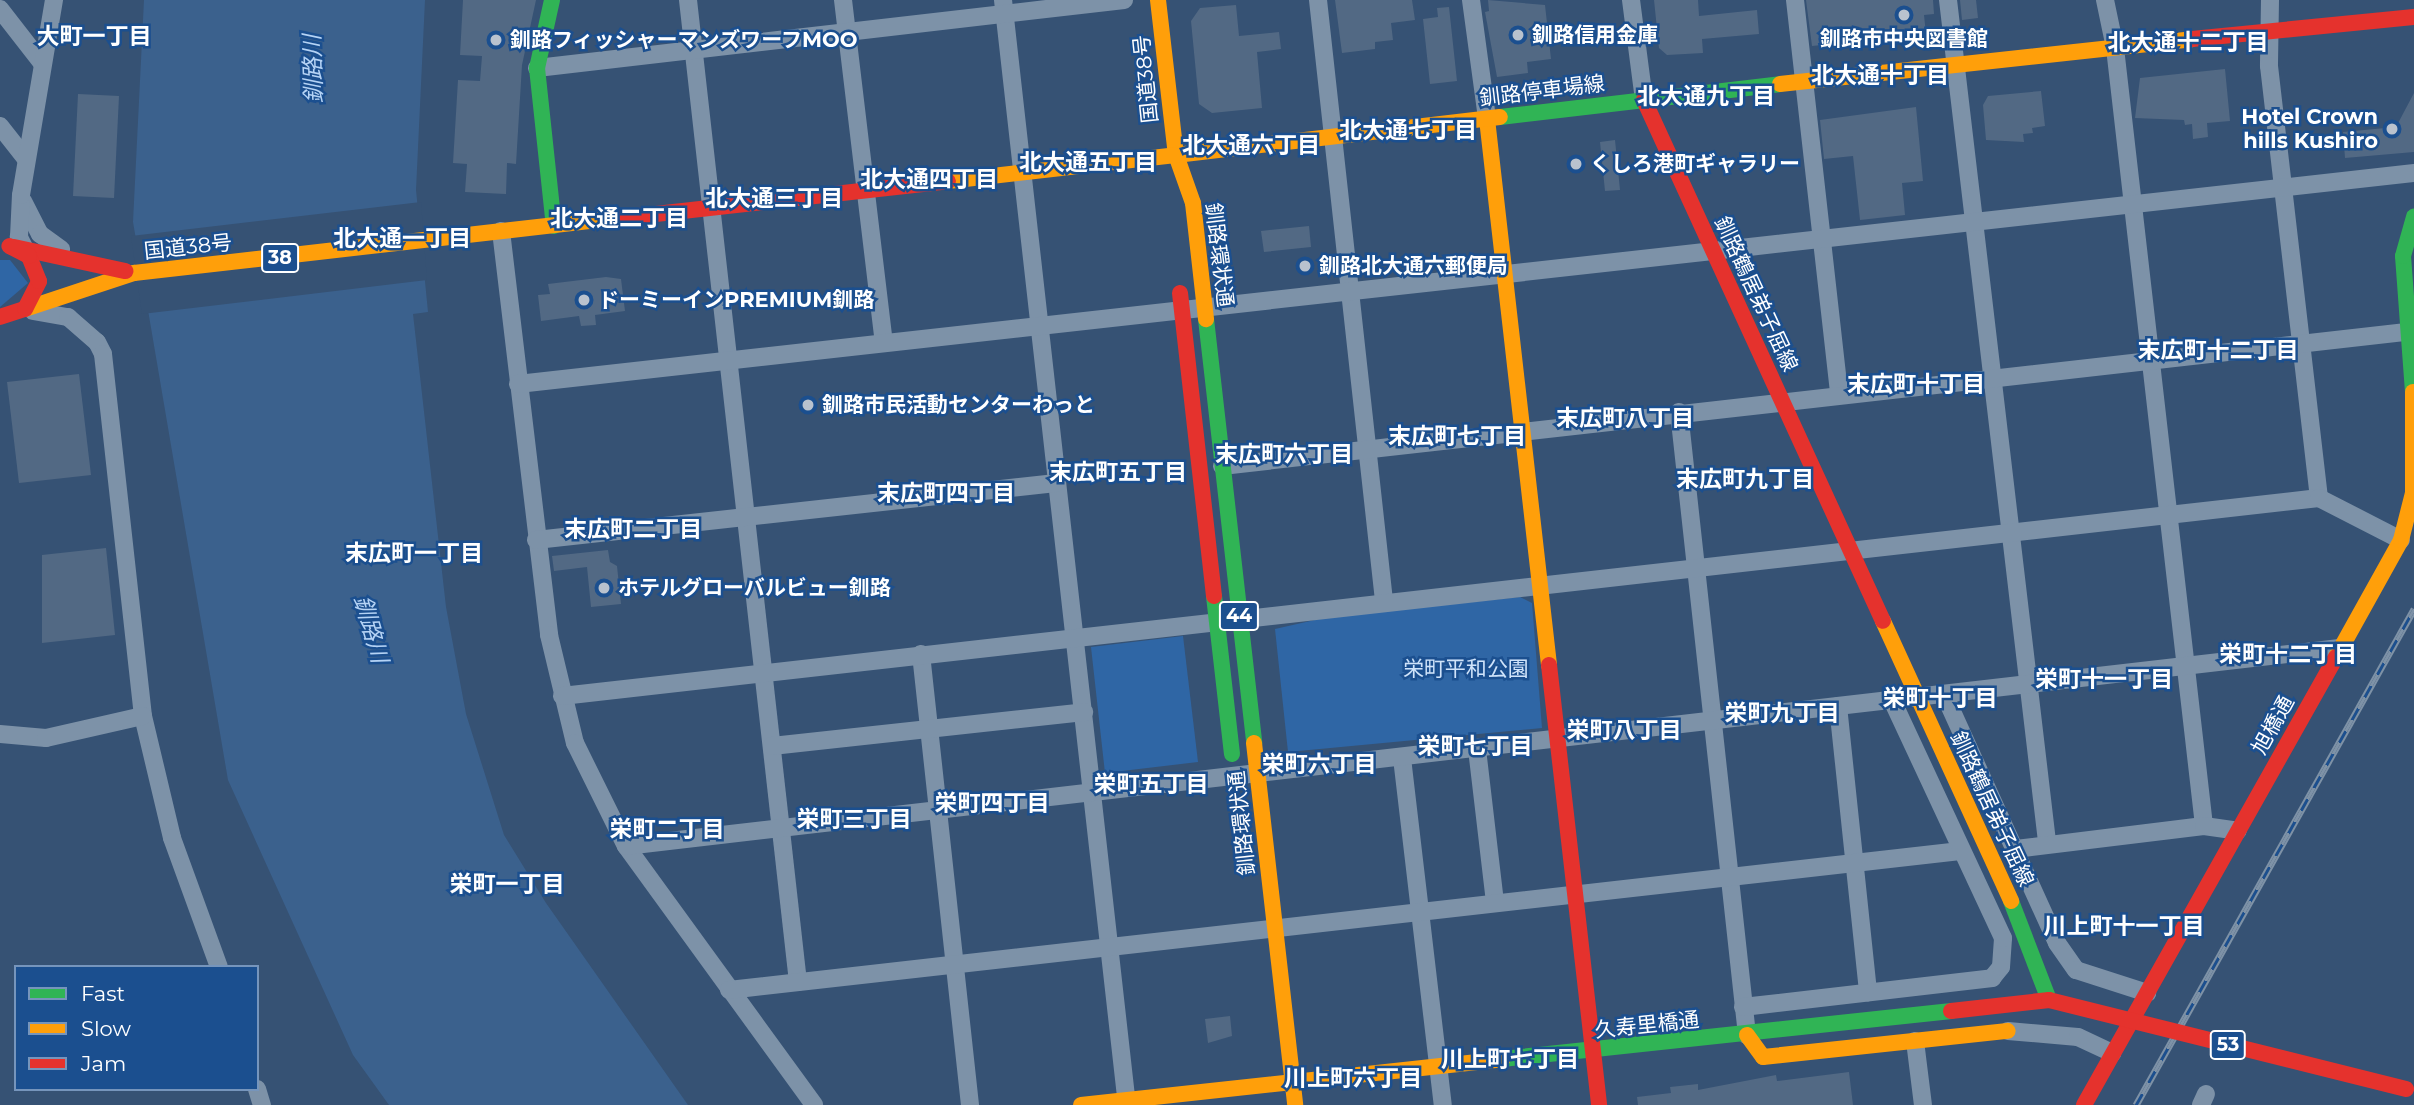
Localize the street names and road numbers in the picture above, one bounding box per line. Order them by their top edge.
street label: 国道38号 [1129,34,1163,124]
street label: 釧路停車場線 [1478,71,1606,111]
street label: 釧路環状通 [1200,201,1238,309]
street label: 釧路鶴居弟子屈線 [1709,213,1803,375]
street label: 国道38号 [143,230,233,264]
road number: 38 [261,242,299,274]
road number: 44 [1218,600,1260,632]
street label: 旭橋通 [2247,691,2299,759]
street label: 釧路鶴居弟子屈線 [1945,728,2039,890]
street label: 釧路環状通 [1224,769,1260,877]
street label: 久寿里橋通 [1593,1007,1701,1043]
road number: 53 [2209,1030,2247,1060]

